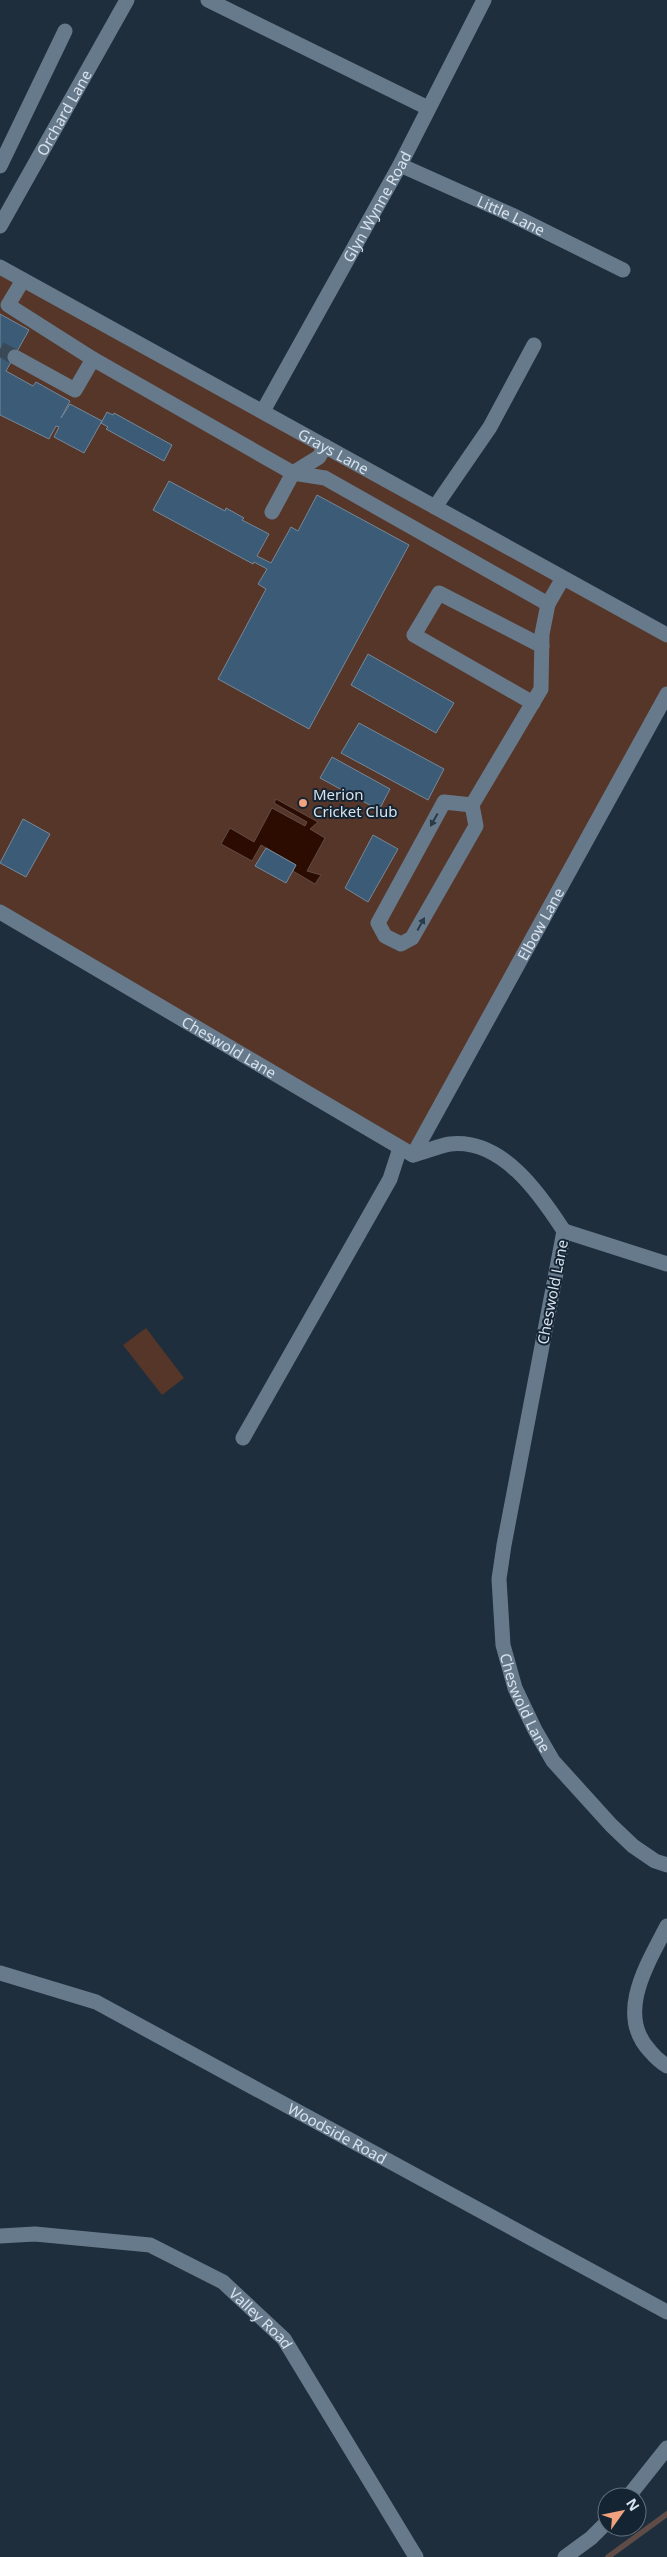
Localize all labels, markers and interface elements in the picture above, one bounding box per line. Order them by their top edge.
street label: Orchard Lane [32,66,96,159]
street label: Glyn Wynne Road [338,147,416,266]
street label: Little Lane [474,191,549,240]
street label: Grays Lane [295,423,373,479]
place label: Merion Cricket Club [313,784,397,821]
marker: Merion Cricket Club [297,797,309,809]
one-way arrow [430,813,438,828]
street label: Elbow Lane [512,884,568,964]
one-way arrow [416,917,425,930]
street label: Cheswold Lane [178,1011,280,1082]
street label: Cheswold Lane [532,1238,572,1346]
street label: Cheswold Lane [496,1651,556,1756]
street label: Woodside Road [284,2098,390,2168]
street label: Valley Road [225,2283,297,2352]
north arrow [597,2487,647,2537]
text: N [622,2495,644,2515]

